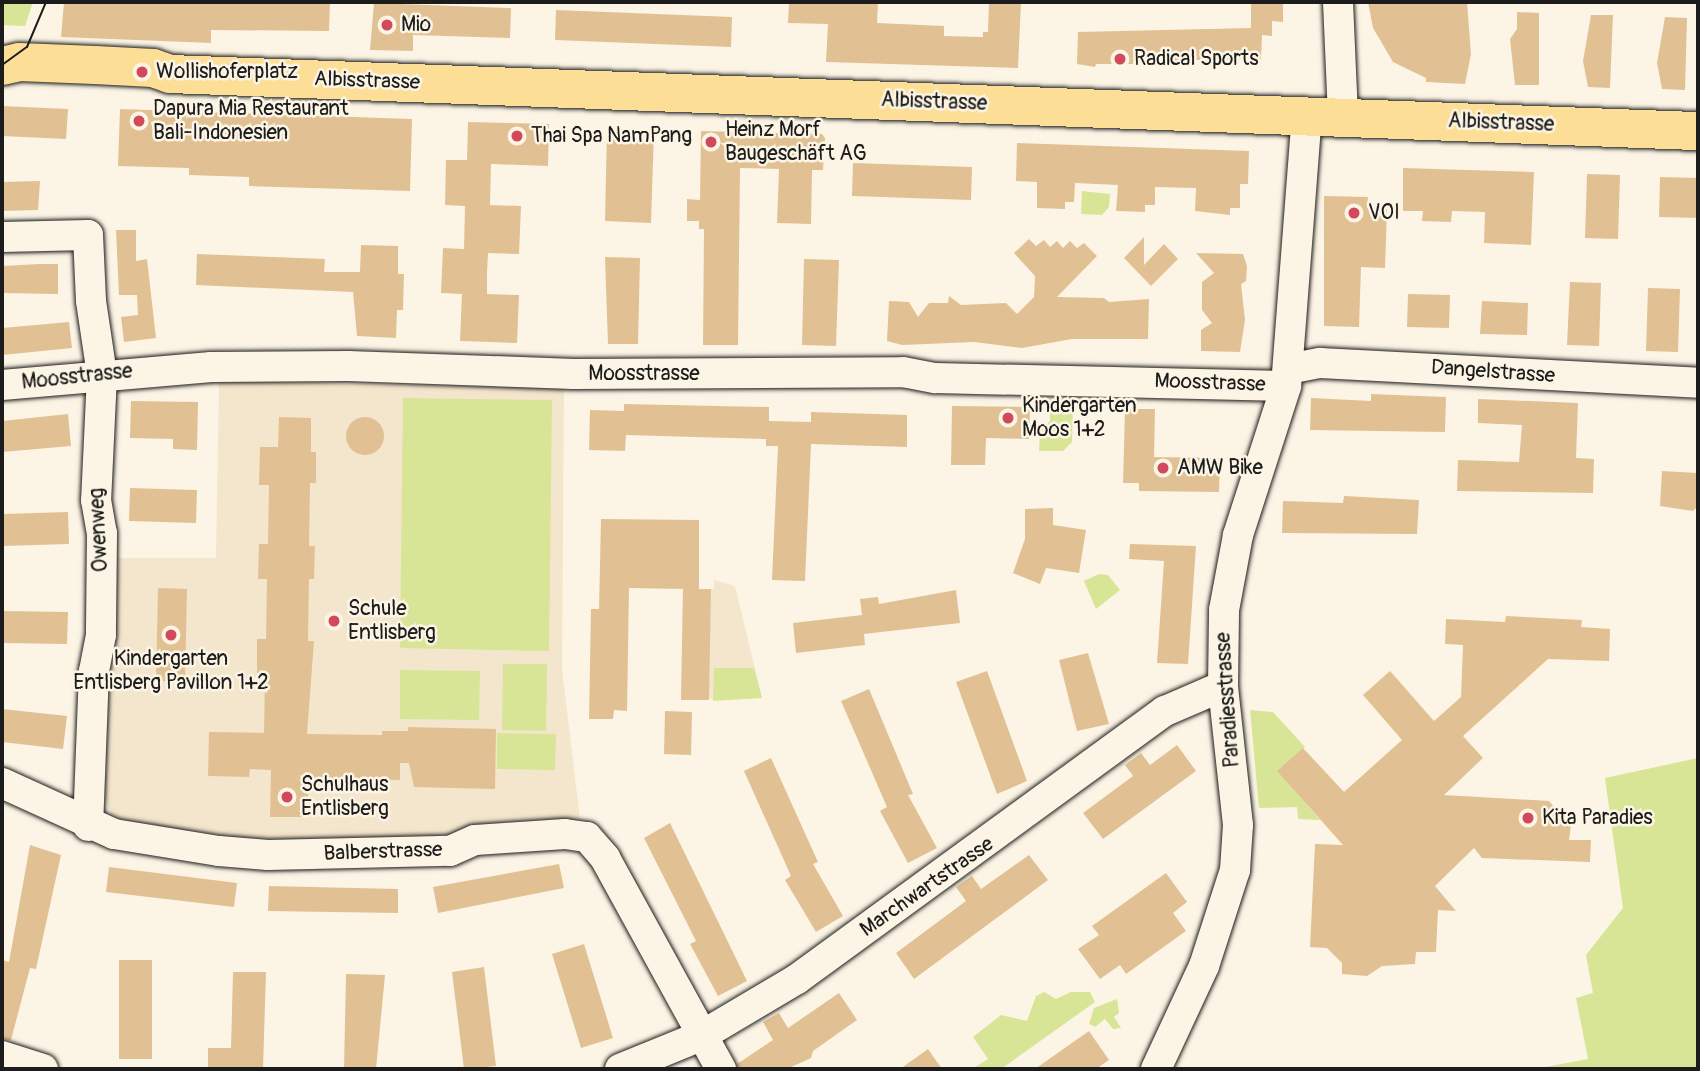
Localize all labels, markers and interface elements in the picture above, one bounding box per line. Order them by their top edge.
place label: Mio [401,12,431,38]
marker: Mio [379,17,395,33]
place label: Radical Sports [1134,46,1259,72]
marker: Radical Sports [1112,51,1128,67]
place label: Wollishoferplatz [156,59,298,85]
marker: Wollishoferplatz [134,64,150,80]
street label: Albisstrasse [313,67,421,95]
street label: Albisstrasse [880,88,988,116]
place label: Dapura Mia Restaurant Bali-Indonesien [153,96,348,146]
street label: Albisstrasse [1447,109,1555,137]
marker: Dapura Mia Restaurant Bali-Indonesien [131,113,147,129]
place label: Heinz Morf Baugeschäft AG [725,117,867,167]
place label: Thai Spa NamPang [531,123,692,149]
marker: Thai Spa NamPang [509,128,525,144]
marker: Heinz Morf Baugeschäft AG [703,134,719,150]
place label: VOI [1368,200,1400,226]
marker: VOI [1346,205,1362,221]
street label: Dangelstrasse [1430,355,1556,389]
street label: Moosstrasse [20,359,134,395]
street label: Moosstrasse [588,361,700,387]
street label: Moosstrasse [1154,368,1266,398]
place label: Kindergarten Moos 1+2 [1022,393,1137,443]
marker: Kindergarten Moos 1+2 [1000,410,1016,426]
place label: AMW Bike [1177,455,1263,481]
marker: AMW Bike [1155,460,1171,476]
street label: Owenweg [84,487,114,573]
place label: Schule Entlisberg [348,596,436,646]
marker: Schule Entlisberg [326,613,342,629]
marker: Kindergarten Entlisberg Pavillon 1+2 [163,627,179,643]
street label: Paradiesstrasse [1211,631,1245,769]
place label: Kindergarten Entlisberg Pavillon 1+2 [73,646,269,696]
place label: Schulhaus Entlisberg [301,772,389,822]
marker: Schulhaus Entlisberg [279,789,295,805]
place label: Kita Paradies [1542,805,1653,831]
marker: Kita Paradies [1520,810,1536,826]
street label: Marchwartstrasse [855,832,999,942]
street label: Balberstrasse [323,837,443,867]

